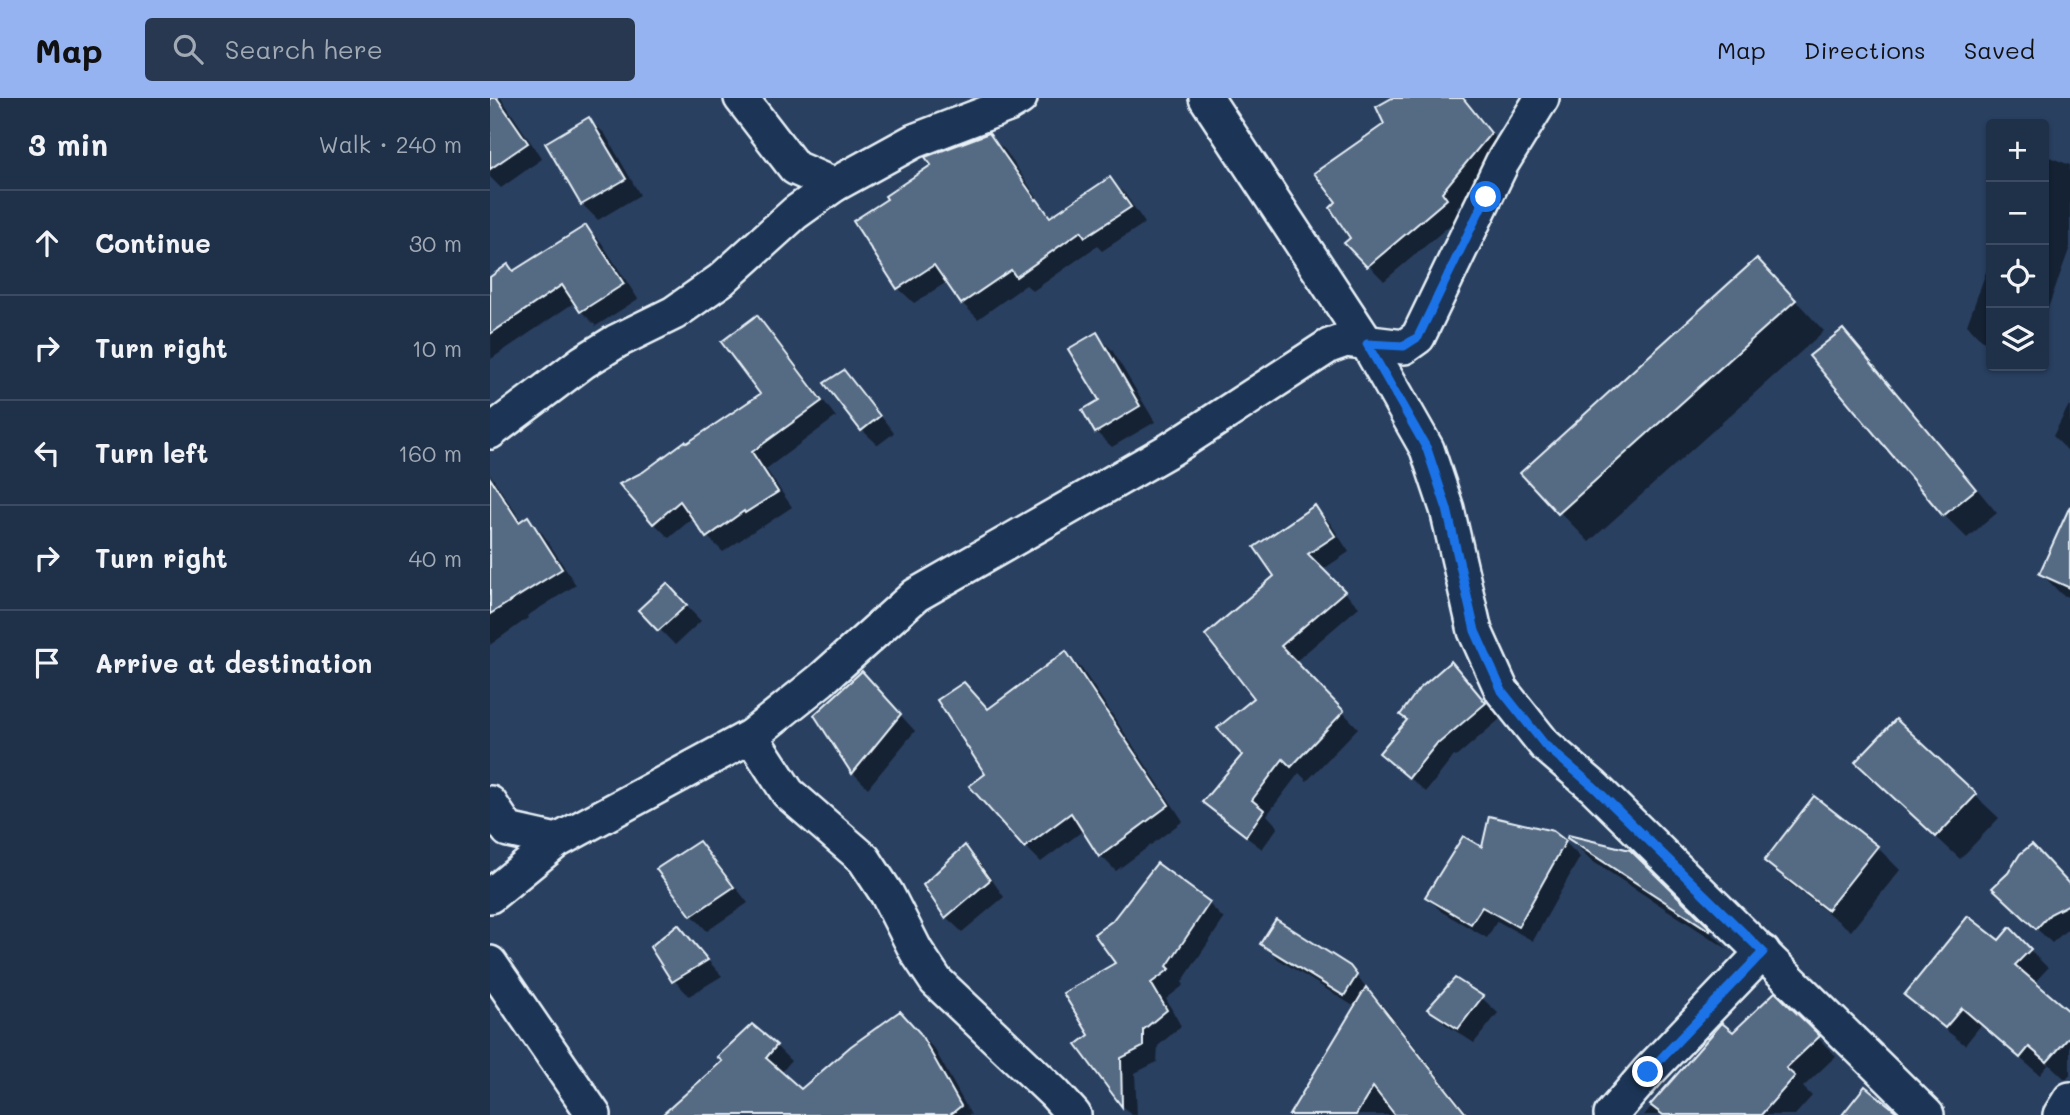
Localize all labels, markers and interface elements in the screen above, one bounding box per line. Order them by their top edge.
search box [145,18,635,81]
text: Map [35,28,103,71]
icon: search [169,30,207,68]
text: Search here [225,32,383,66]
text: Map [1717,34,1766,65]
text: Directions [1804,34,1926,65]
text: Saved [1964,34,2035,65]
map controls [1986,119,2049,371]
button: + [1986,119,2049,182]
text: 3 min [28,124,108,164]
text: Walk · 240 m [319,129,462,159]
route start [1470,181,1501,212]
button: − [1986,182,2049,245]
icon: ahead [28,224,66,262]
text: Continue [95,226,211,260]
text: 30 m [409,228,462,258]
button: locate [1986,245,2049,308]
button: layers [1986,308,2049,371]
icon: right [28,329,66,367]
text: Turn right [95,331,228,365]
text: 10 m [412,333,462,363]
icon: left [28,434,66,472]
text: Turn left [95,436,208,470]
text: 160 m [398,438,462,468]
icon: right [28,539,66,577]
text: Turn right [95,541,228,575]
text: 40 m [409,543,462,573]
icon: arrive [28,644,66,682]
text: Arrive at destination [95,646,372,680]
route end [1632,1056,1663,1087]

